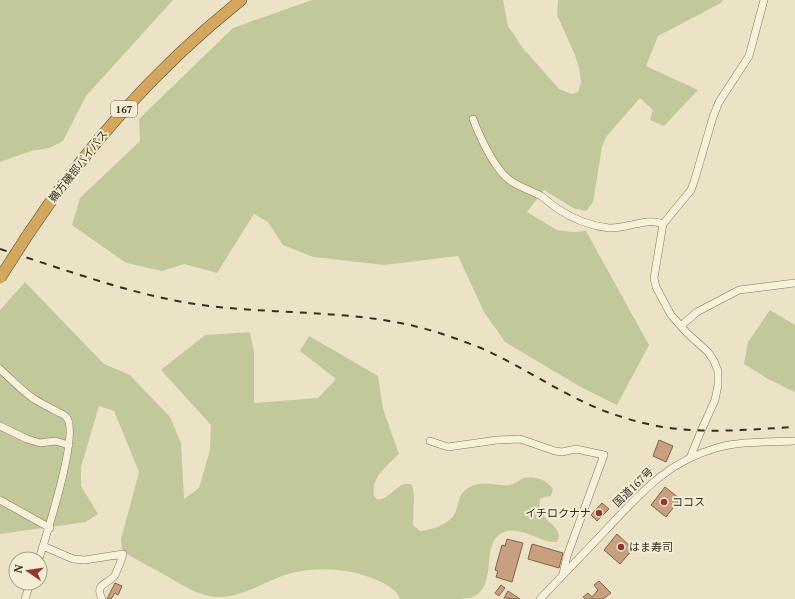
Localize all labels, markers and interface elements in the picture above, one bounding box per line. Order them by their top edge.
road number: 167 [111,101,137,117]
street label: 鵜方磯部バイパス [45,127,111,205]
street label: 国道167号 [610,464,656,510]
place label: ココス [672,495,705,509]
marker: ココス [659,497,669,507]
place label: イチロクナナ [525,506,591,520]
marker: イチロクナナ [594,508,604,518]
place label: はま寿司 [629,540,673,554]
marker: はま寿司 [616,542,626,552]
north arrow [8,551,48,591]
text: N [10,562,26,574]

